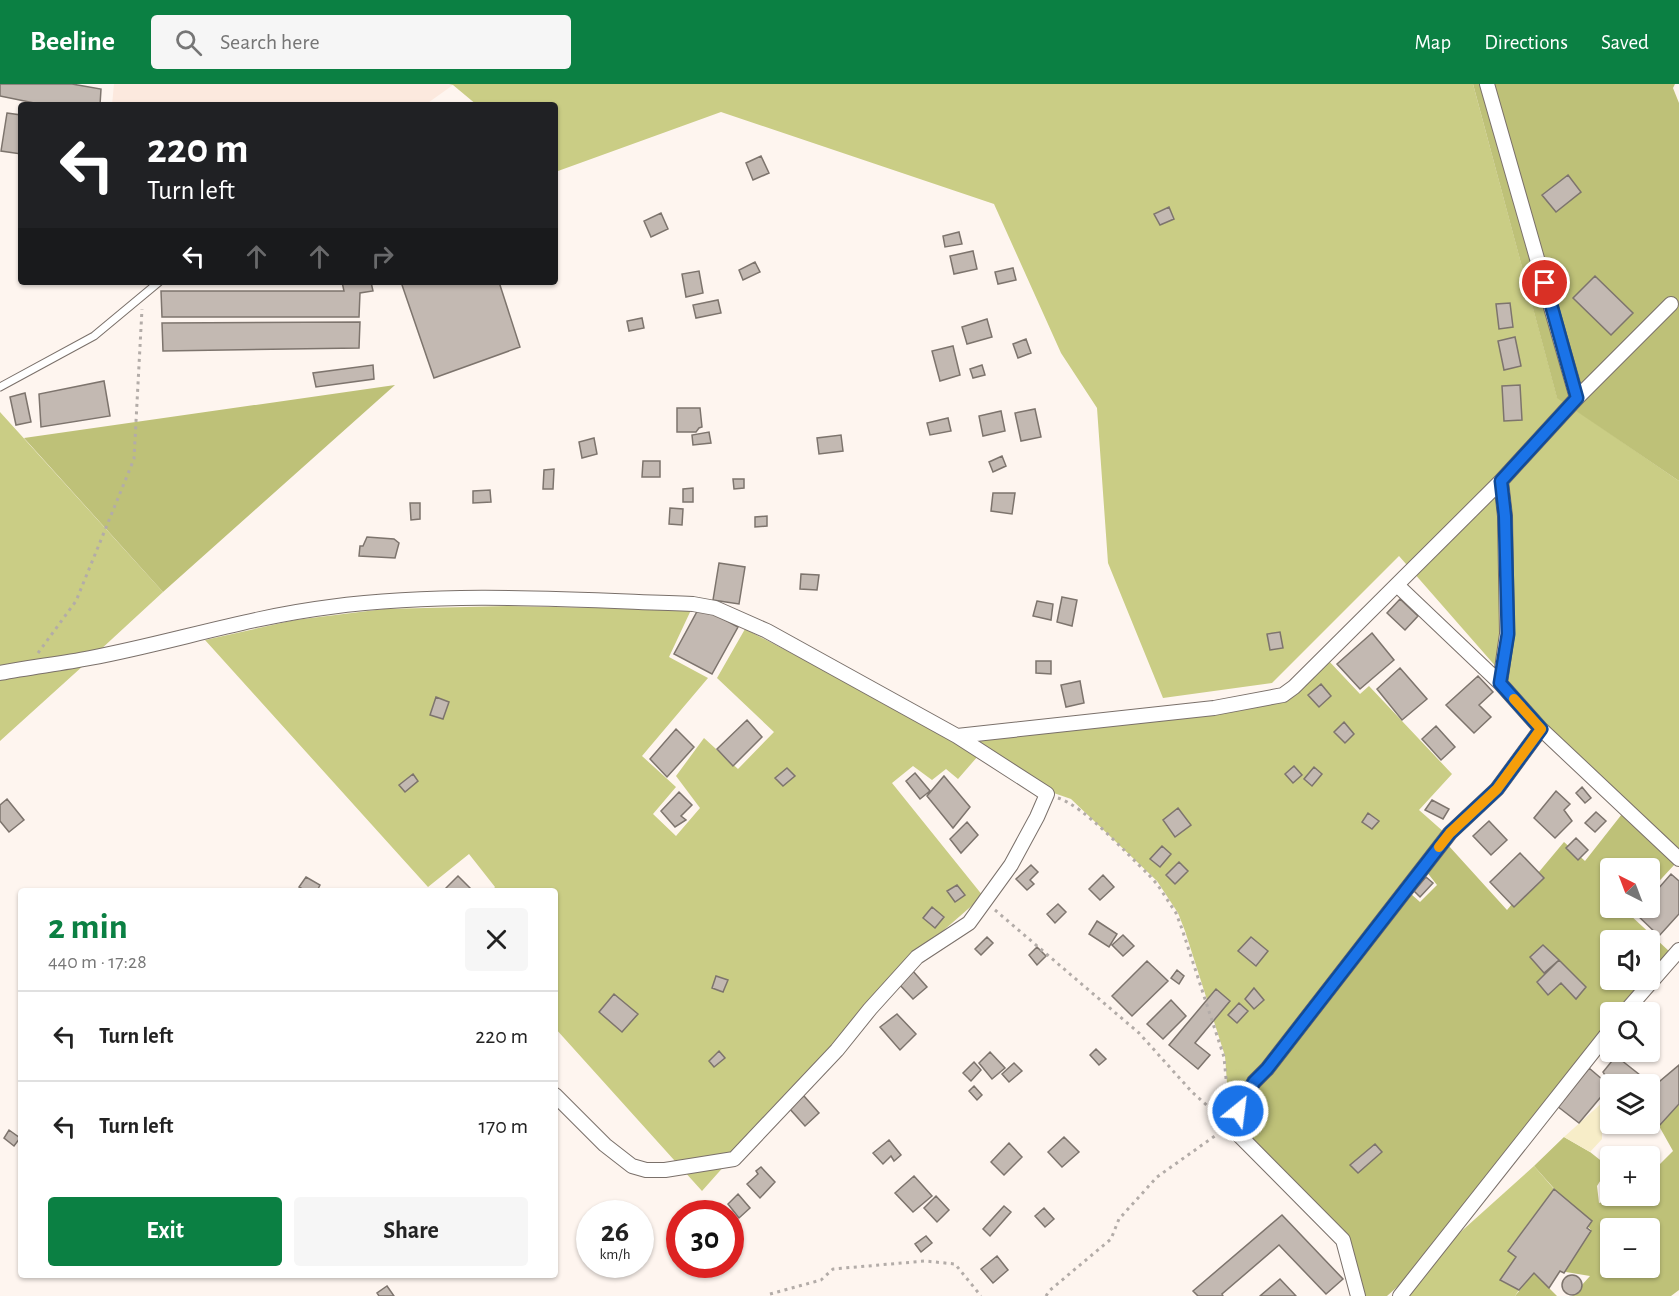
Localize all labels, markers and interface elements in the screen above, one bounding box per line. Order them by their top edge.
search box [151,15,571,69]
icon: search [172,26,205,59]
text: Beeline [30,28,115,56]
text: Search here [220,31,320,53]
text: Map [1415,32,1451,53]
text: Directions [1484,32,1568,53]
text: Saved [1601,32,1649,53]
icon: left [48,126,126,204]
text: 220 m [147,128,249,170]
text: Turn left [147,177,235,204]
icon: left [177,240,210,273]
icon: ahead [240,240,273,273]
icon: ahead [303,240,336,273]
icon: right [366,240,399,273]
pin [1519,257,1570,308]
icon: arrive [1528,266,1561,299]
north arrow [1600,858,1660,918]
map controls [1600,858,1660,1278]
button: close [465,908,528,971]
text: 2 min [48,909,128,945]
button: sound [1600,930,1660,990]
text: 440 m · 17:28 [48,952,147,972]
button: search [1600,1002,1660,1062]
icon: left [48,1020,81,1053]
text: Turn left [99,1025,173,1047]
text: 220 m [475,1025,528,1047]
button: layers [1600,1074,1660,1134]
position arrow [1206,1079,1270,1143]
icon: left [48,1110,81,1143]
text: Turn left [99,1115,173,1137]
text: 170 m [478,1115,528,1137]
button: + [1600,1146,1660,1206]
button: Exit [48,1197,282,1266]
button: Share [294,1197,528,1266]
speed limit sign: 30 [666,1200,744,1278]
text: 26 [601,1217,629,1247]
button: − [1600,1218,1660,1278]
text: km/h [600,1247,630,1262]

